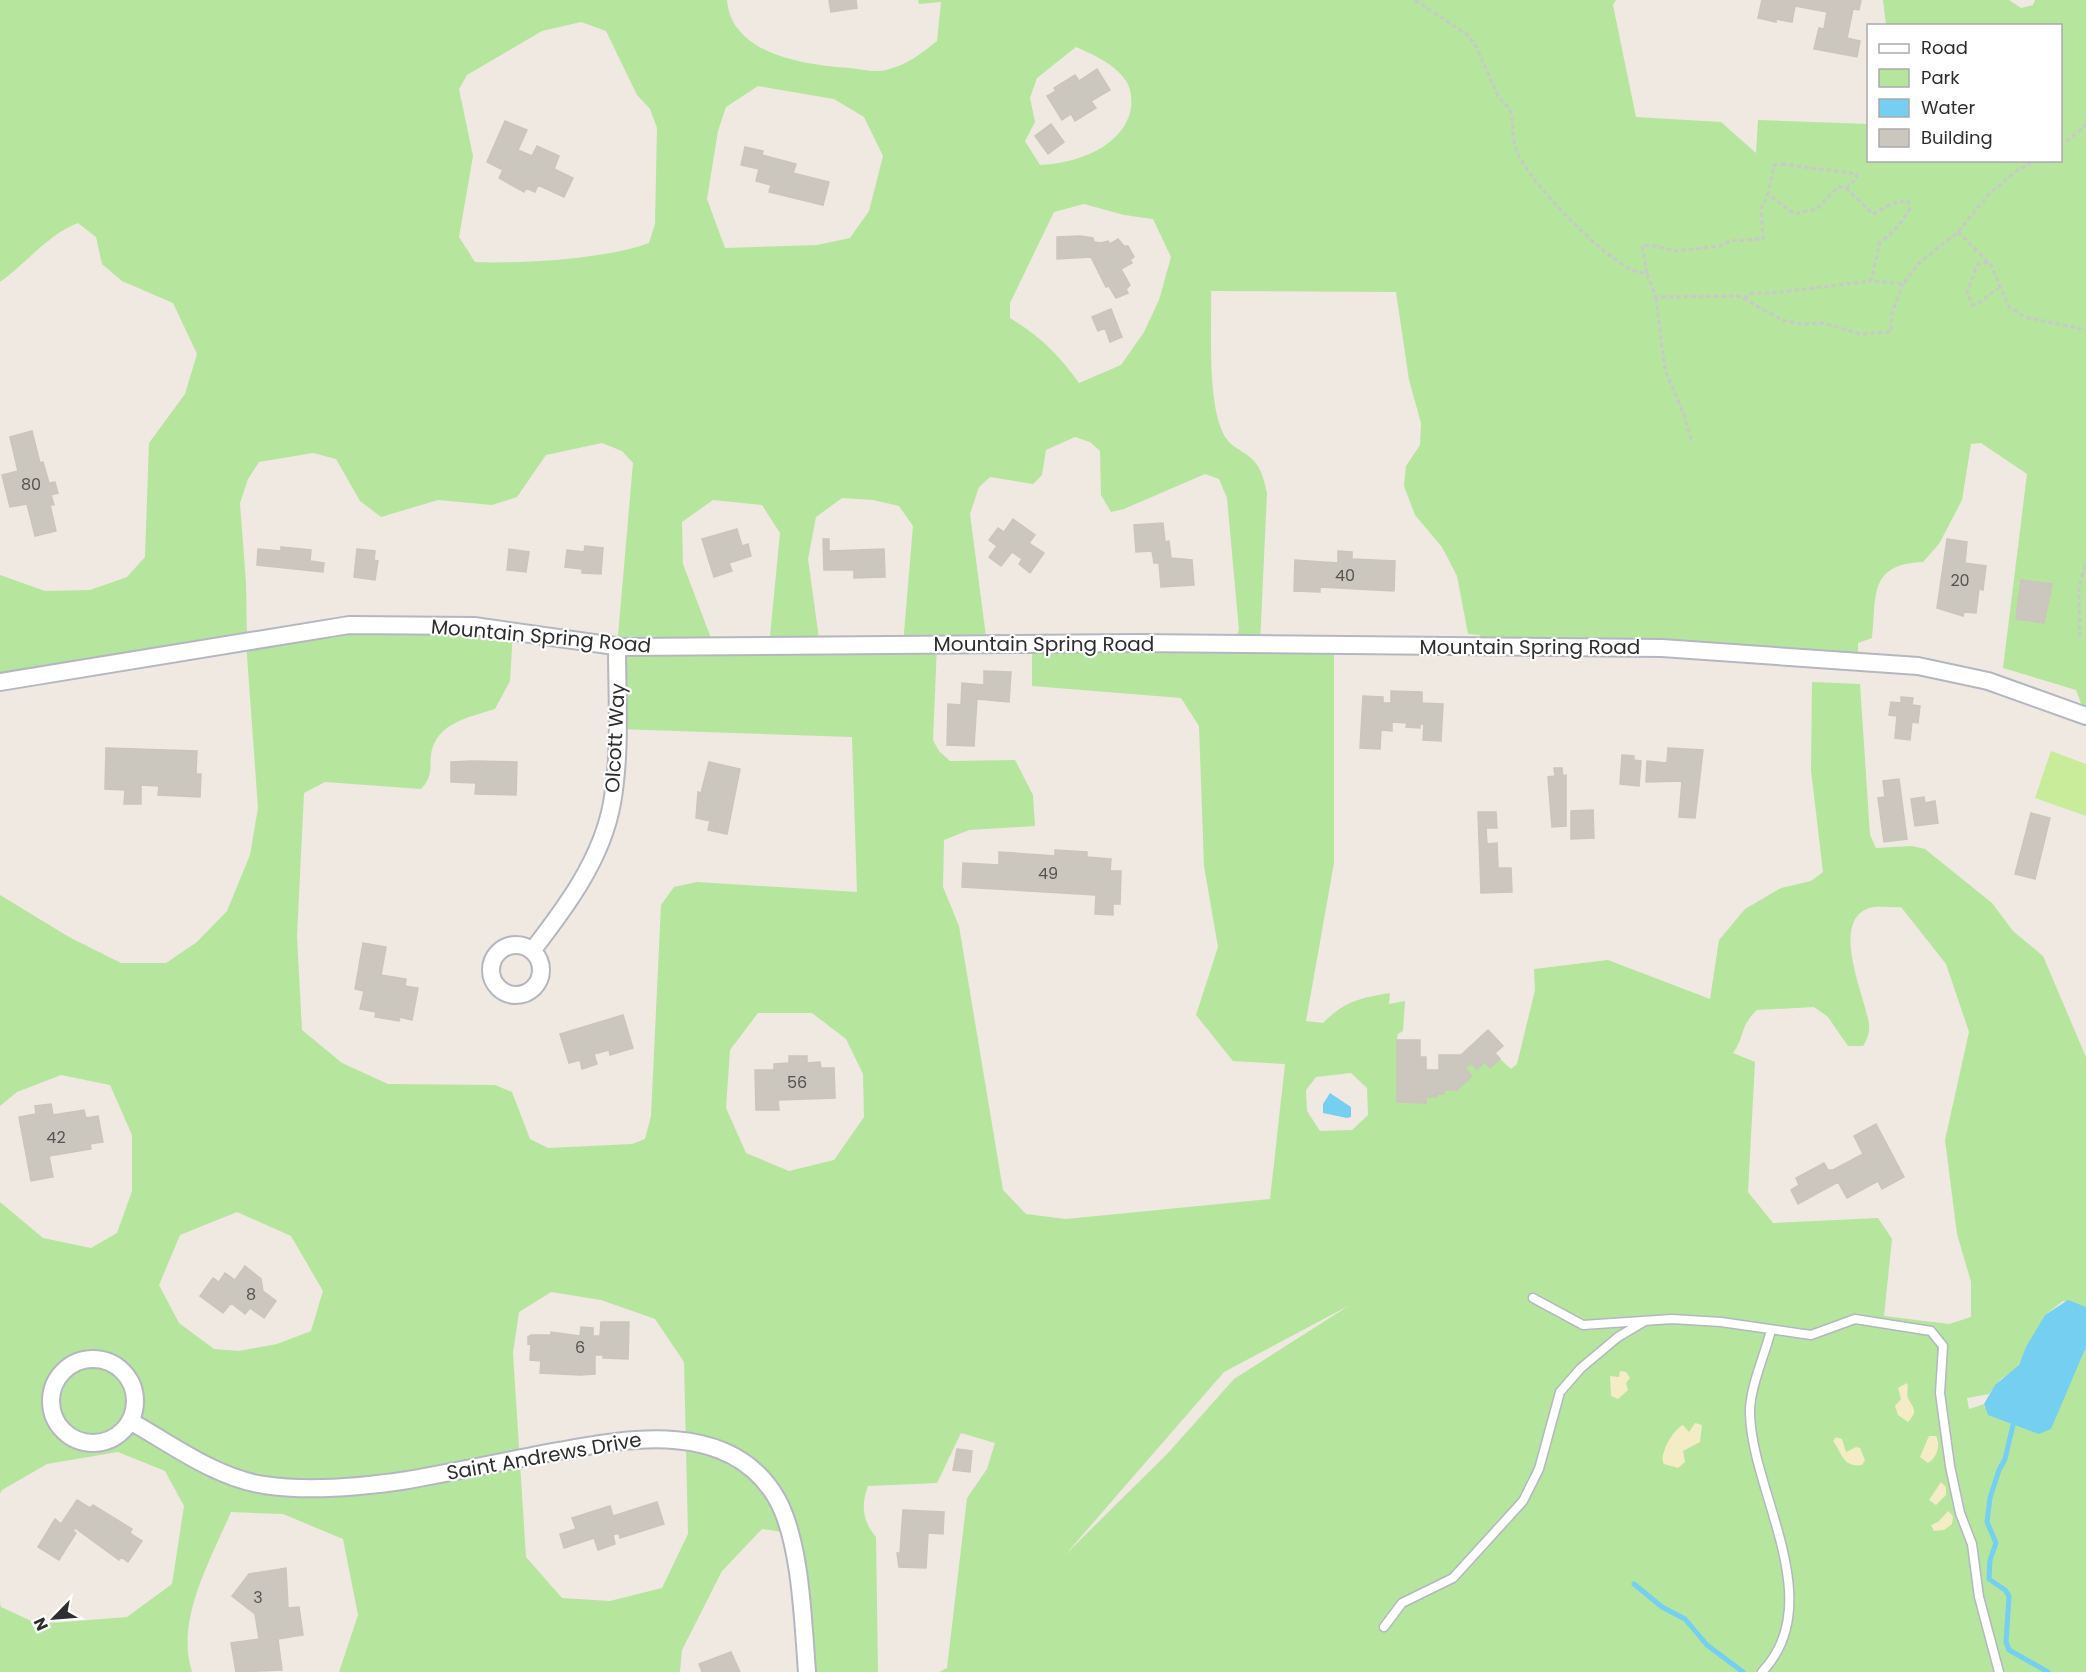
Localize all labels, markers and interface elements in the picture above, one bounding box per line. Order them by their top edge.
legend [1867,24,2062,162]
text: Road [1921,35,1968,60]
text: Park [1921,65,1960,90]
text: Water [1921,95,1975,120]
text: Building [1921,125,1993,150]
house number: 80 [21,473,41,496]
house number: 40 [1335,564,1355,587]
house number: 20 [1950,569,1970,592]
street label: Mountain Spring Road [430,612,652,660]
street label: Mountain Spring Road [934,630,1154,658]
street label: Mountain Spring Road [1420,633,1640,661]
street label: Olcott Way [598,682,632,794]
house number: 49 [1038,862,1058,885]
house number: 56 [787,1071,807,1094]
house number: 42 [46,1126,66,1149]
house number: 8 [246,1283,256,1306]
house number: 6 [575,1336,585,1359]
street label: Saint Andrews Drive [444,1425,644,1487]
house number: 3 [253,1586,263,1609]
north arrow [24,1588,84,1648]
text: N [28,1614,54,1634]

